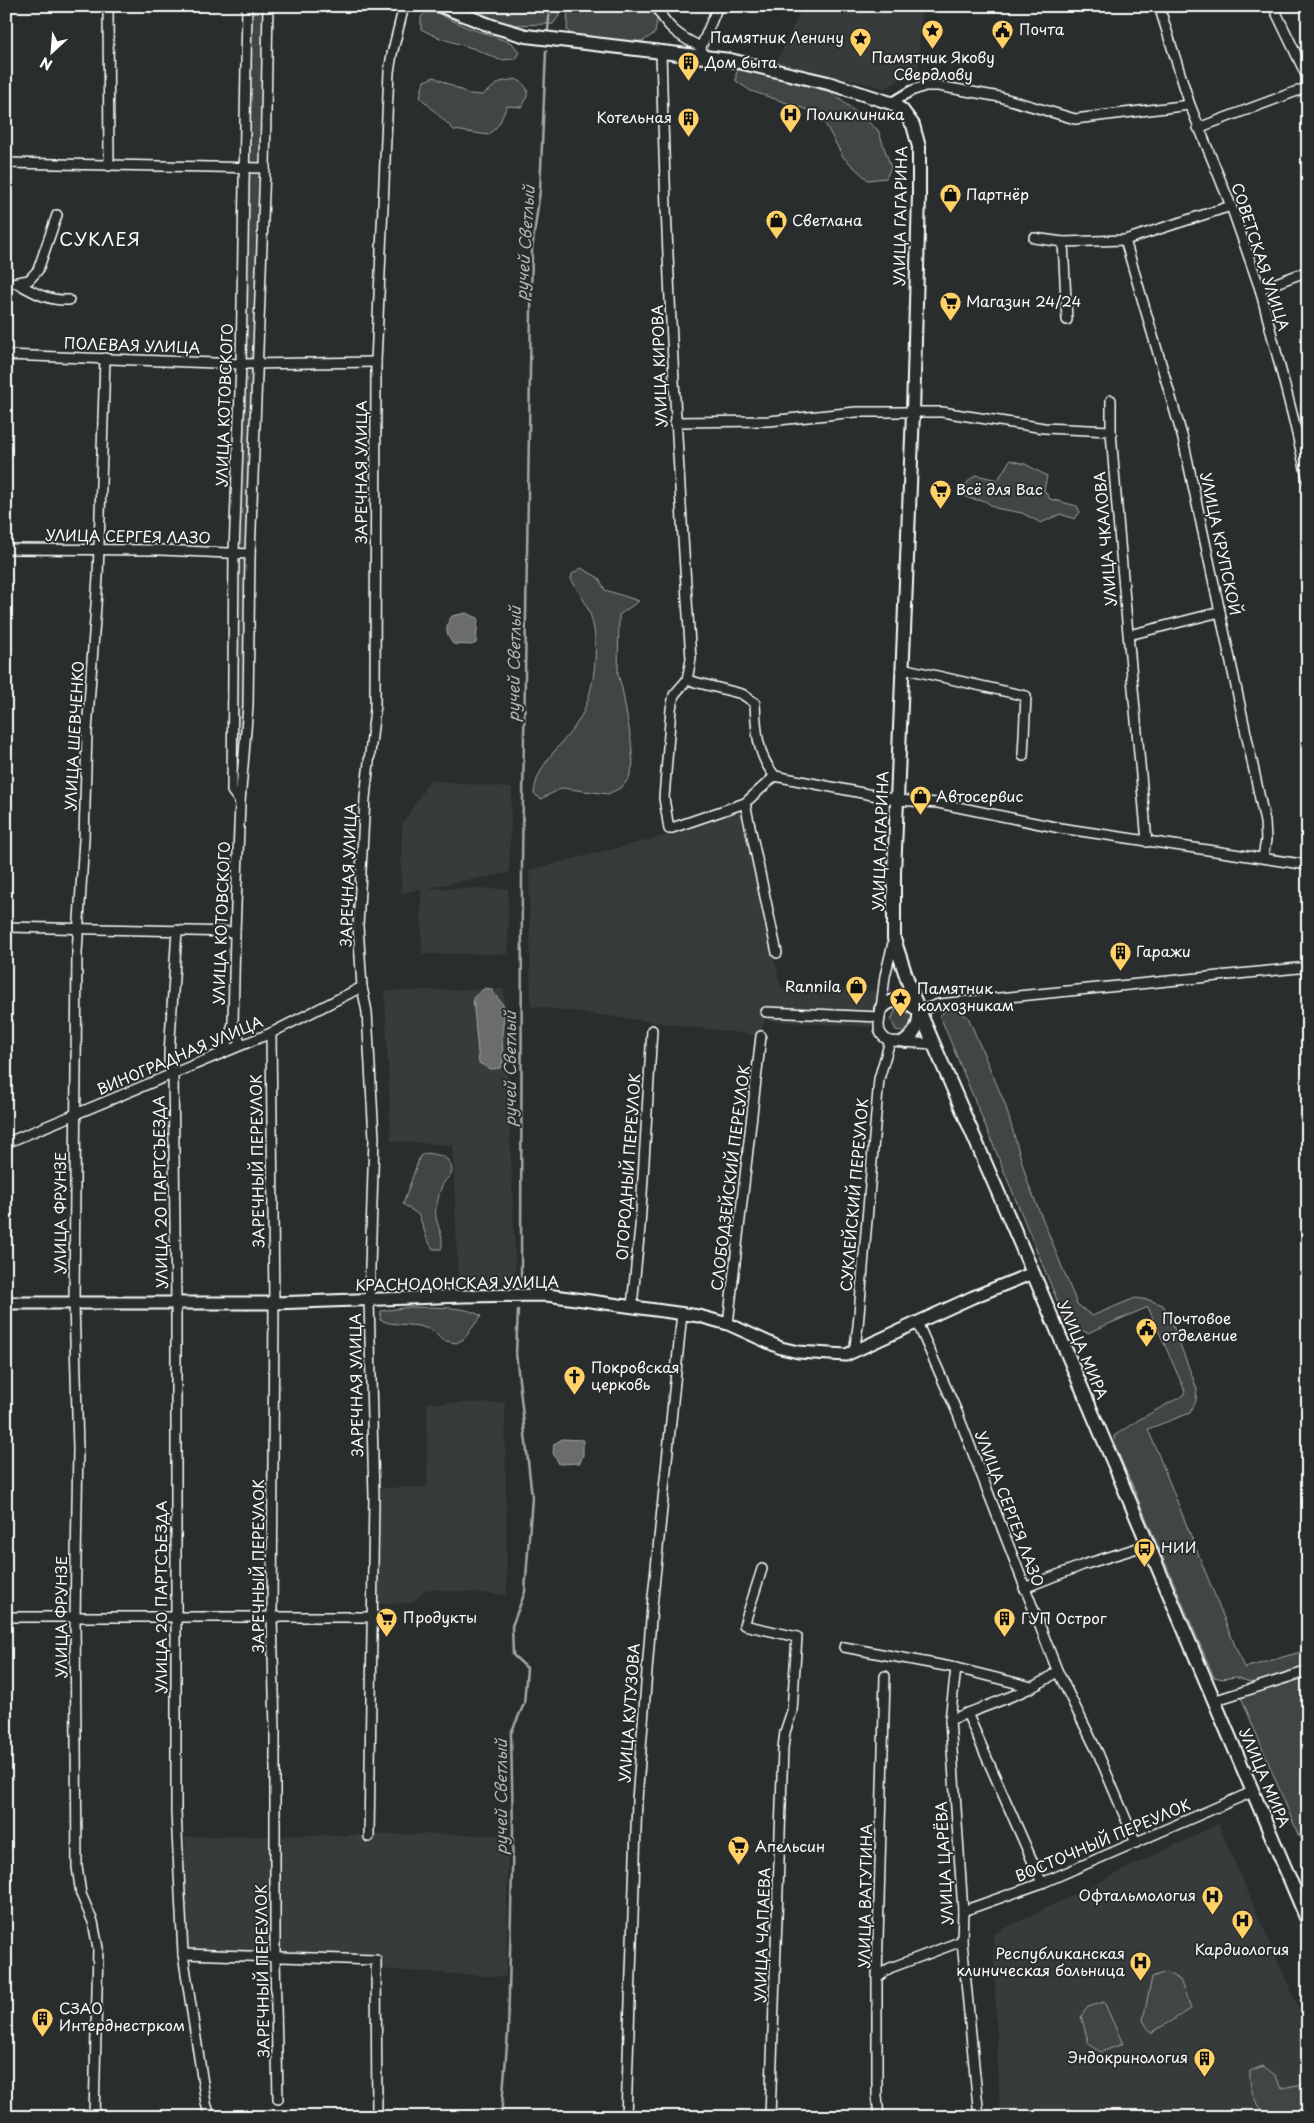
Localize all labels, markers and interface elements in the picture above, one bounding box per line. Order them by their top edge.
place label: Почта [1019,17,1065,40]
place icon: Памятник Якову Свердлову [921,18,945,49]
public building icon: Почта [991,18,1015,49]
place label: Памятник Ленину [710,25,844,48]
place icon: Памятник Ленину [848,26,872,57]
north arrow [28,28,78,78]
place label: Памятник Якову Свердлову [871,45,995,85]
place label: Дом быта [704,50,778,73]
building icon: Дом быта [677,51,701,82]
text: N [36,52,56,76]
place label: Поликлиника [806,102,905,125]
hospital icon: Поликлиника [778,103,802,134]
place label: Котельная [597,105,672,128]
building icon: Котельная [676,106,700,137]
street label: УЛИЦА ГАГАРИНА [887,146,912,286]
street label: СОВЕТСКАЯ УЛИЦА [1227,179,1296,334]
place label: Партнёр [966,182,1029,205]
water label: ручей Светлый [508,183,540,301]
shop icon: Партнёр [938,183,962,214]
place label: Светлана [792,208,863,231]
shop icon: Светлана [764,209,788,240]
district label: СУКЛЕЯ [59,225,141,252]
place label: Магазин 24/24 [966,289,1082,312]
supermarket icon: Магазин 24/24 [938,290,962,321]
street label: УЛИЦА КИРОВА [645,304,672,428]
street label: УЛИЦА КОТОВСКОГО [209,323,238,487]
street label: ПОЛЕВАЯ УЛИЦА [64,331,201,358]
street label: ЗАРЕЧНАЯ УЛИЦА [349,400,372,544]
street label: УЛИЦА КРУПСКОЙ [1195,470,1248,617]
street label: УЛИЦА ЧКАЛОВА [1087,471,1122,607]
place label: Всё для Вас [956,477,1043,500]
supermarket icon: Всё для Вас [928,478,952,509]
street label: УЛИЦА СЕРГЕЯ ЛАЗО [45,523,211,548]
water label: ручей Светлый [500,604,526,722]
street label: УЛИЦА ШЕВЧЕНКО [58,660,89,812]
street label: УЛИЦА ГАГАРИНА [866,771,893,911]
place label: Автосервис [936,784,1023,807]
shop icon: Автосервис [908,785,932,816]
street label: ЗАРЕЧНАЯ УЛИЦА [334,803,361,947]
street label: УЛИЦА КОТОВСКОГО [206,841,235,1005]
place label: Гаражи [1136,939,1191,962]
building icon: Гаражи [1108,940,1132,971]
place label: Rannila [785,974,842,997]
shop icon: Rannila [845,975,869,1006]
place label: Памятник колхозникам [917,976,1014,1016]
place icon: Памятник колхозникам [889,986,913,1017]
street label: ВИНОГРАДНАЯ УЛИЦА [93,1009,266,1100]
water label: ручей Светлый [497,1010,521,1127]
street label: СЛОБОДЗЕЙСКИЙ ПЕРЕУЛОК [704,1063,755,1292]
street label: ОГОРОДНЫЙ ПЕРЕУЛОК [609,1072,646,1261]
street label: ЗАРЕЧНЫЙ ПЕРЕУЛОК [243,1074,270,1248]
street label: УЛИЦА 20 ПАРТСЪЕЗДА [146,1095,173,1289]
street label: СУКЛЕЙСКИЙ ПЕРЕУЛОК [834,1097,873,1292]
street label: УЛИЦА ФРУНЗЕ [48,1152,71,1274]
street label: КРАСНОДОНСКАЯ УЛИЦА [355,1269,559,1296]
street label: УЛИЦА МИРА [1052,1296,1115,1402]
place label: Почтовое отделение [1162,1306,1238,1346]
street label: ЗАРЕЧНАЯ УЛИЦА [343,1313,368,1457]
public building icon: Почтовое отделение [1134,1316,1158,1347]
place label: Покровская церковь [591,1355,680,1395]
church icon: Покровская церковь [563,1365,587,1396]
street label: УЛИЦА СЕРГЕЯ ЛАЗО [970,1427,1051,1590]
street label: ЗАРЕЧНЫЙ ПЕРЕУЛОК [246,1479,269,1653]
street label: УЛИЦА 20 ПАРТСЪЕЗДА [149,1500,172,1694]
place label: НИИ [1161,1535,1196,1558]
bus stop icon: НИИ [1133,1536,1157,1567]
street label: УЛИЦА ФРУНЗЕ [49,1556,72,1678]
place label: Продукты [403,1605,477,1628]
supermarket icon: Продукты [375,1606,399,1637]
place label: ГУП Острог [1021,1606,1107,1629]
building icon: ГУП Острог [993,1607,1017,1638]
street label: УЛИЦА КУТУЗОВА [612,1642,645,1783]
street label: УЛИЦА МИРА [1234,1724,1297,1830]
water label: ручей Светлый [488,1738,512,1855]
street label: ВОСТОЧНЫЙ ПЕРЕУЛОК [1011,1792,1194,1887]
street label: УЛИЦА ЦАРЁВА [929,1801,958,1925]
street label: УЛИЦА ВАТУТИНА [852,1823,877,1969]
place label: Апельсин [755,1834,825,1857]
supermarket icon: Апельсин [727,1835,751,1866]
street label: УЛИЦА ЧАПАЕВА [748,1867,775,2003]
place label: Офтальмология [1079,1883,1196,1906]
street label: ЗАРЕЧНЫЙ ПЕРЕУЛОК [248,1884,275,2058]
hospital icon: Офтальмология [1200,1884,1224,1915]
hospital icon: Кардиология [1230,1909,1254,1940]
place label: Кардиология [1195,1937,1289,1960]
place label: Республиканская клиническая больница [956,1941,1126,1981]
hospital icon: Республиканская клиническая больница [1129,1951,1153,1982]
place label: СЗАО Интерднестрком [59,1996,185,2036]
building icon: СЗАО Интерднестрком [31,2006,55,2037]
place label: Эндокринология [1068,2045,1188,2068]
building icon: Эндокринология [1192,2046,1216,2077]

